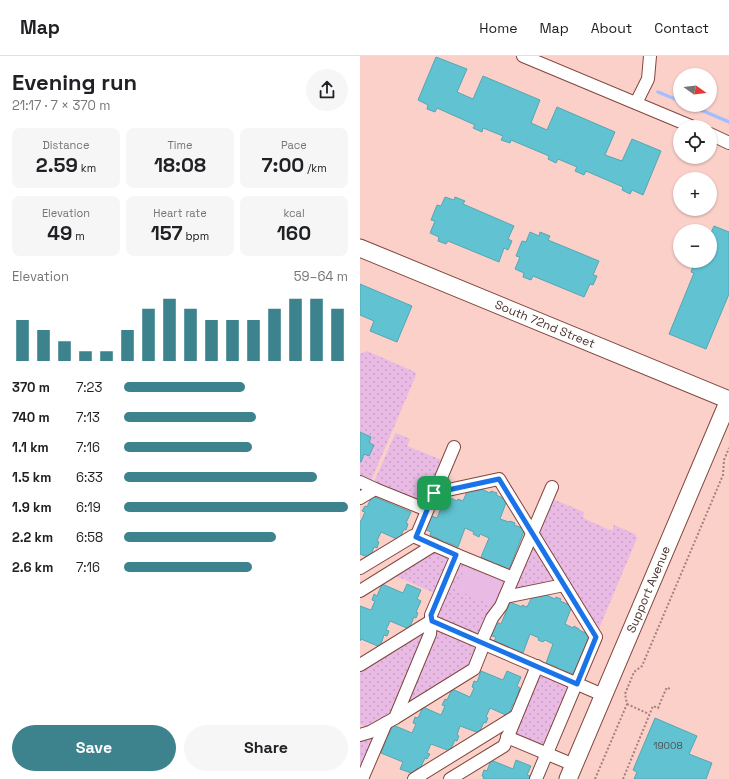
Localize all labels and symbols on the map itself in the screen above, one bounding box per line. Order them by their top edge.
north arrow [673,68,717,112]
street label: South 72nd Street [492,296,597,352]
pin [417,476,451,510]
street label: Support Avenue [623,543,674,635]
house number: 19008 [653,739,683,752]

